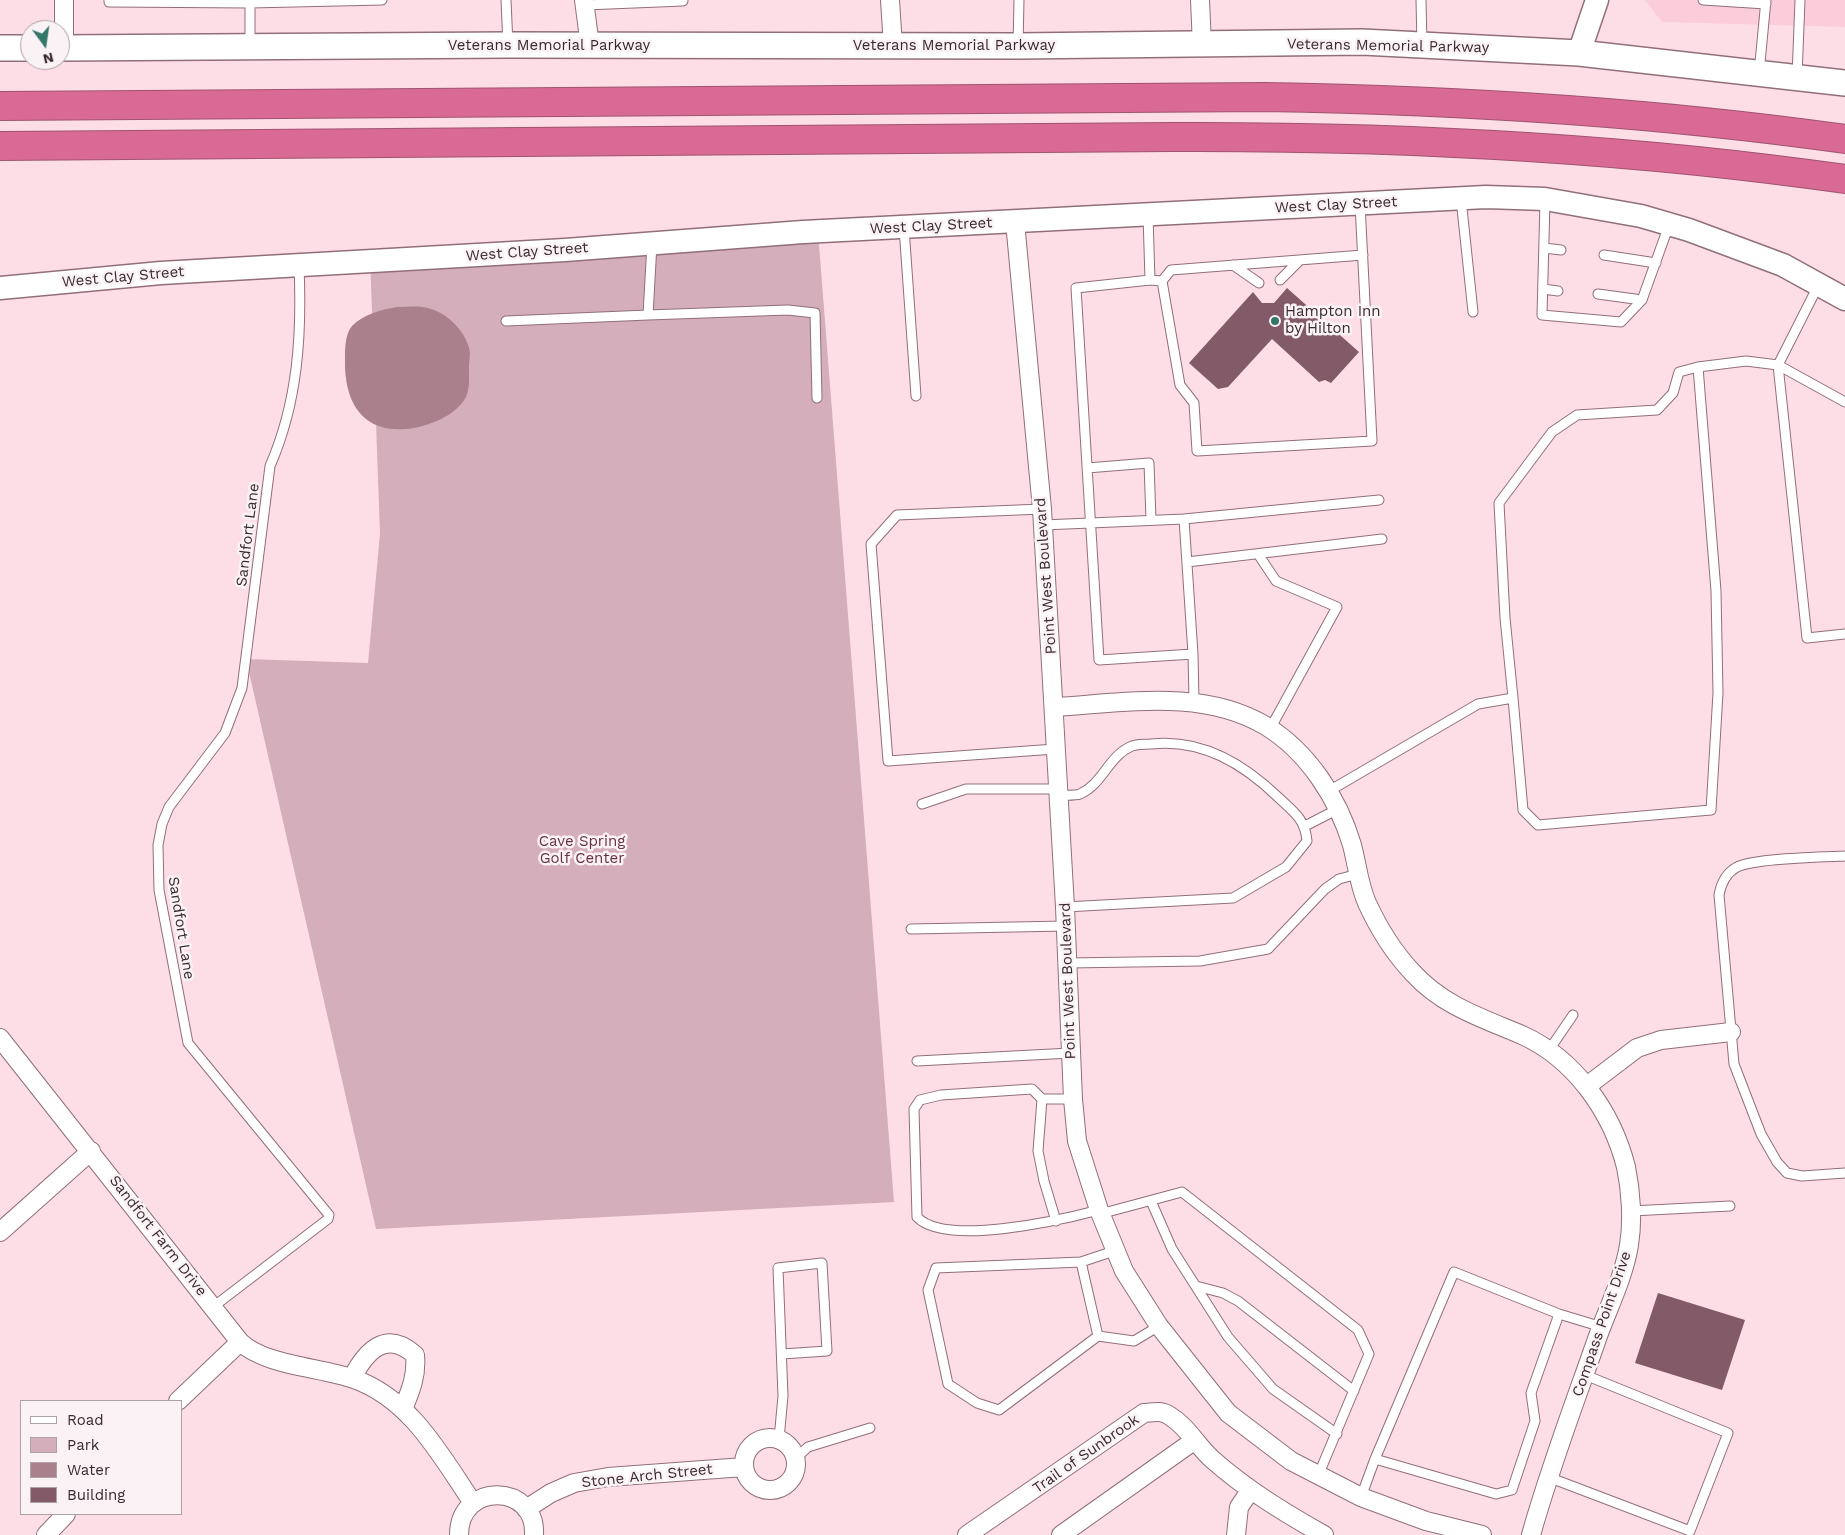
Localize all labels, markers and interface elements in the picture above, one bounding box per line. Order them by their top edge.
north arrow [20,20,70,70]
street label: Veterans Memorial Parkway [1287,35,1489,57]
street label: Veterans Memorial Parkway [448,37,650,55]
street label: Veterans Memorial Parkway [853,37,1055,55]
text: N [41,50,55,68]
street label: West Clay Street [1274,193,1398,217]
street label: West Clay Street [869,214,993,238]
street label: West Clay Street [465,239,589,265]
street label: West Clay Street [61,263,185,291]
place label: Hampton Inn by Hilton [1285,303,1381,338]
marker: Hampton Inn by Hilton [1269,315,1281,327]
street label: Sandfort Lane [233,482,263,588]
street label: Point West Boulevard [1032,497,1060,655]
park label: Cave Spring Golf Center [539,833,625,868]
street label: Sandfort Lane [164,875,198,981]
street label: Point West Boulevard [1056,902,1080,1060]
street label: Sandfort Farm Drive [105,1172,211,1300]
street label: Compass Point Drive [1569,1249,1635,1399]
legend [20,1400,182,1515]
text: Road [67,1411,104,1429]
street label: Trail of Sunbrook [1029,1411,1143,1497]
text: Park [67,1436,99,1454]
street label: Stone Arch Street [581,1460,713,1492]
text: Water [67,1461,110,1479]
text: Building [67,1486,125,1504]

